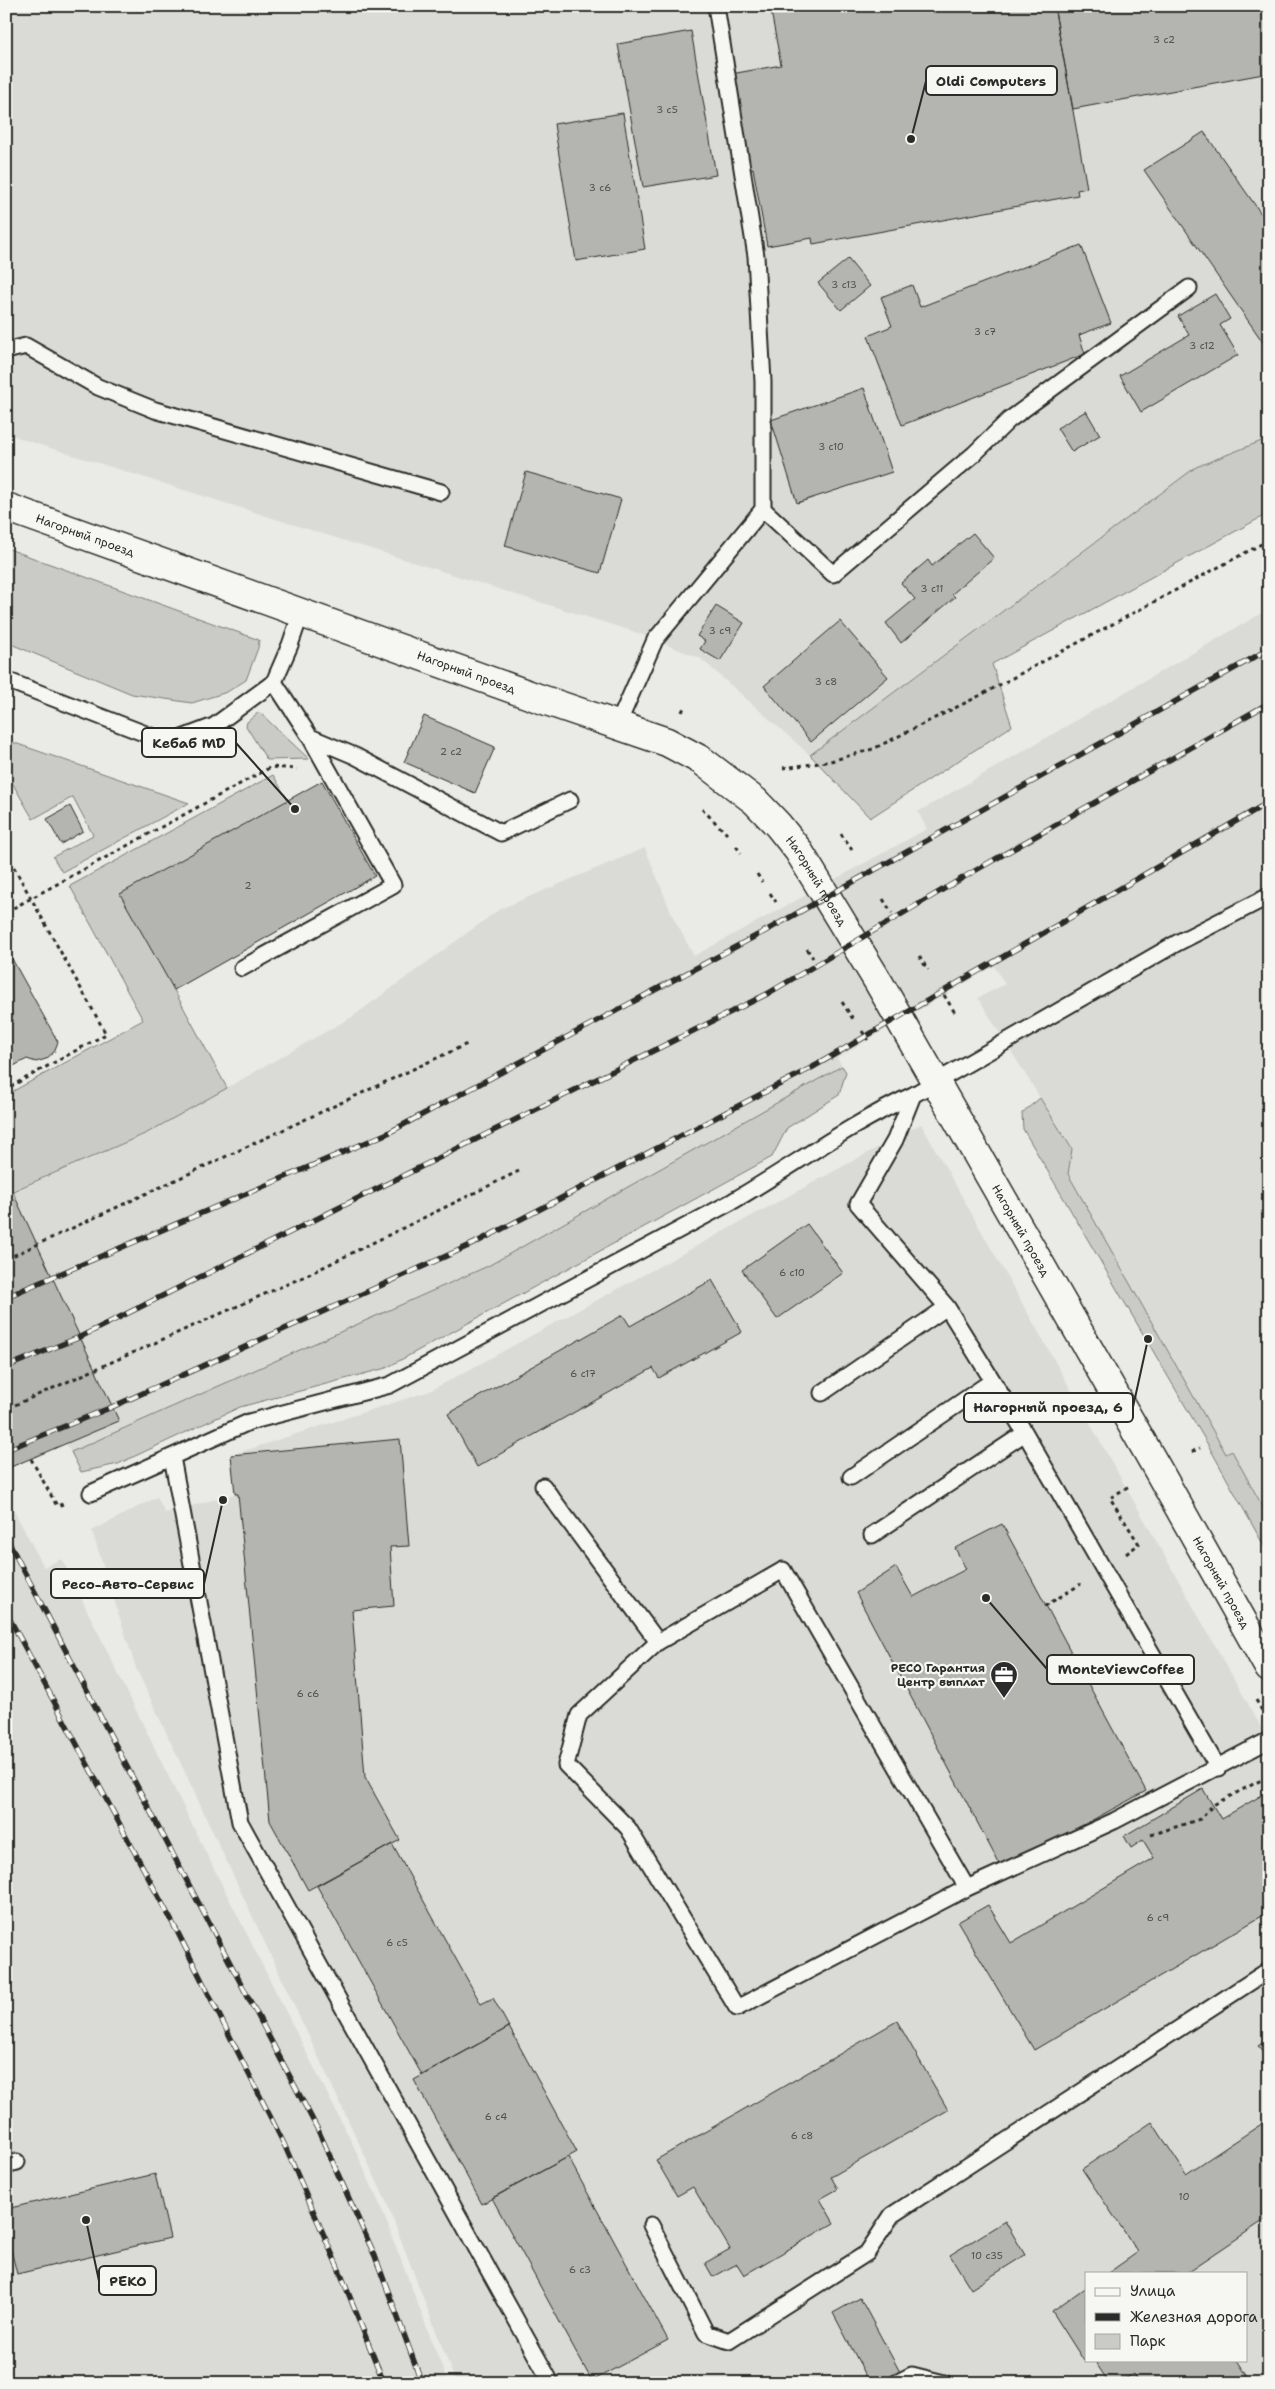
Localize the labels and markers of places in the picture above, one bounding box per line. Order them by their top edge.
callout: Oldi Computers [926,66,1057,95]
callout: Кебаб MD [142,728,236,757]
callout: Нагорный проезд, 6 [964,1393,1133,1422]
callout: Ресо-Авто-Сервис [51,1569,204,1598]
callout: MonteViewCoffee [1047,1655,1194,1684]
place label: РЕСО Гарантия Центр выплат [891,1660,986,1690]
office icon: РЕСО Гарантия Центр выплат [989,1660,1019,1699]
callout: PEKO [99,2266,156,2295]

